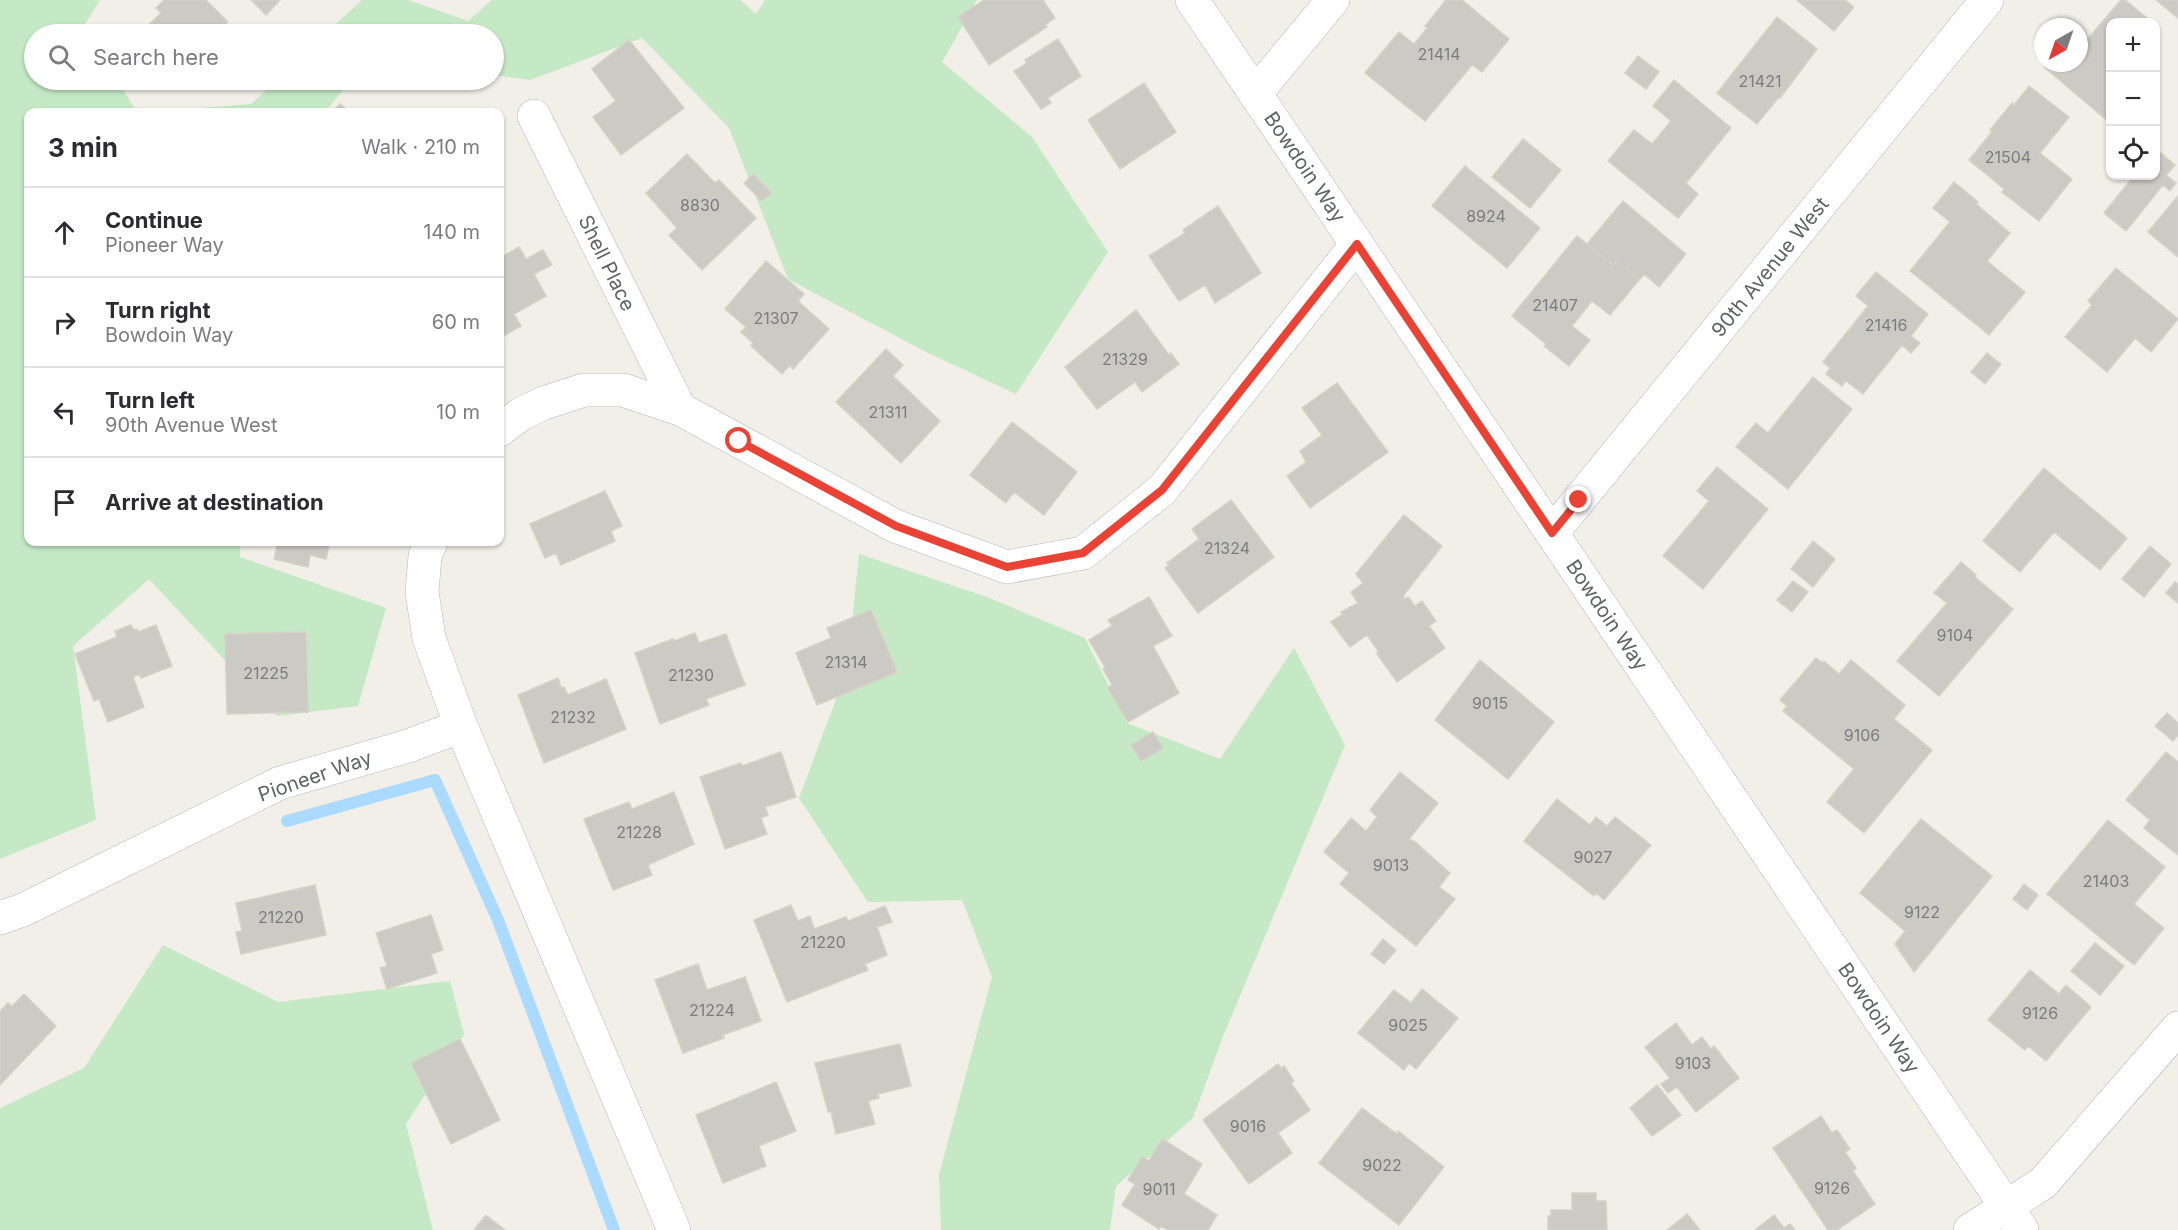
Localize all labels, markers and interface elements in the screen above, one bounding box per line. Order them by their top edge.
north arrow [2034,18,2088,72]
map controls [2106,18,2160,180]
button: + [2106,18,2160,72]
search box [24,24,504,90]
icon: search [45,41,78,74]
text: Search here [93,44,219,70]
house number: 21414 [1417,44,1461,64]
house number: 21421 [1739,71,1781,91]
button: − [2106,72,2160,126]
street label: Bowdoin Way [1259,107,1351,227]
button: locate [2106,126,2160,180]
text: 3 min [48,132,118,163]
text: Walk · 210 m [361,135,480,159]
house number: 21504 [1985,147,2031,167]
street label: 90th Avenue West [1706,192,1834,342]
house number: 8830 [680,195,720,215]
house number: 8924 [1466,206,1506,226]
text: Continue [105,207,203,233]
street label: Shell Place [574,211,640,315]
icon: ahead [48,216,81,249]
text: 140 m [423,220,480,244]
text: Pioneer Way [105,233,224,257]
house number: 21407 [1532,295,1578,315]
text: Turn right [105,297,211,323]
icon: right [48,306,81,339]
house number: 21307 [754,308,798,328]
text: 60 m [432,310,480,334]
house number: 21416 [1865,315,1907,335]
text: Bowdoin Way [105,323,233,347]
house number: 21329 [1102,349,1148,369]
text: Turn left [105,387,195,413]
icon: left [48,396,81,429]
text: 10 m [436,400,480,424]
house number: 21311 [868,402,908,422]
text: 90th Avenue West [105,413,278,437]
route start [725,427,751,453]
icon: arrive [48,486,81,519]
route end [1565,486,1591,512]
text: Arrive at destination [105,489,324,515]
house number: 21324 [1204,538,1250,558]
street label: Bowdoin Way [1561,555,1653,675]
house number: 9104 [1937,625,1973,645]
house number: 21314 [825,652,868,672]
house number: 21225 [243,663,289,683]
house number: 21230 [668,665,714,685]
house number: 9015 [1472,693,1508,713]
house number: 21232 [550,707,596,727]
house number: 9106 [1844,725,1880,745]
street label: Pioneer Way [255,745,375,807]
house number: 21228 [616,822,662,842]
house number: 9027 [1574,847,1612,867]
house number: 9013 [1373,855,1409,875]
house number: 21403 [2083,871,2129,891]
house number: 9122 [1904,902,1940,922]
house number: 21220 [258,907,304,927]
house number: 21220 [800,932,846,952]
street label: Bowdoin Way [1833,958,1925,1078]
house number: 21224 [689,1000,735,1020]
house number: 9126 [2022,1003,2058,1023]
house number: 9025 [1388,1015,1428,1035]
house number: 9103 [1675,1053,1711,1073]
house number: 9016 [1230,1116,1266,1136]
house number: 9022 [1362,1155,1402,1175]
house number: 9126 [1814,1178,1850,1198]
house number: 9011 [1142,1179,1176,1199]

